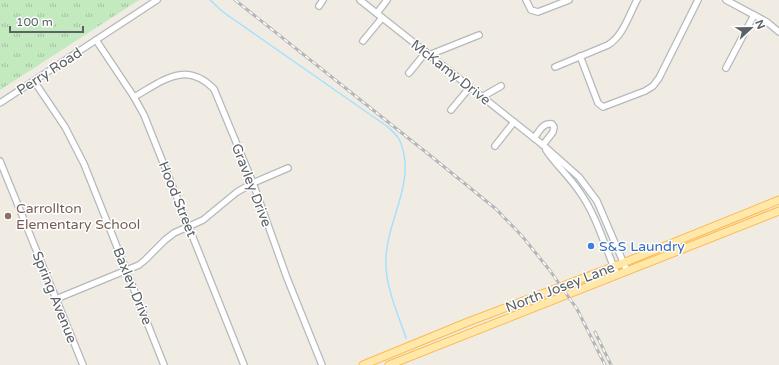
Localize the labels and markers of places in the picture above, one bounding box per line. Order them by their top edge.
place label: Carrollton Elementary School [16,200,140,233]
marker: Carrollton Elementary School [3,211,13,221]
place label: S&S Laundry [599,238,685,255]
marker: S&S Laundry [586,241,596,251]

